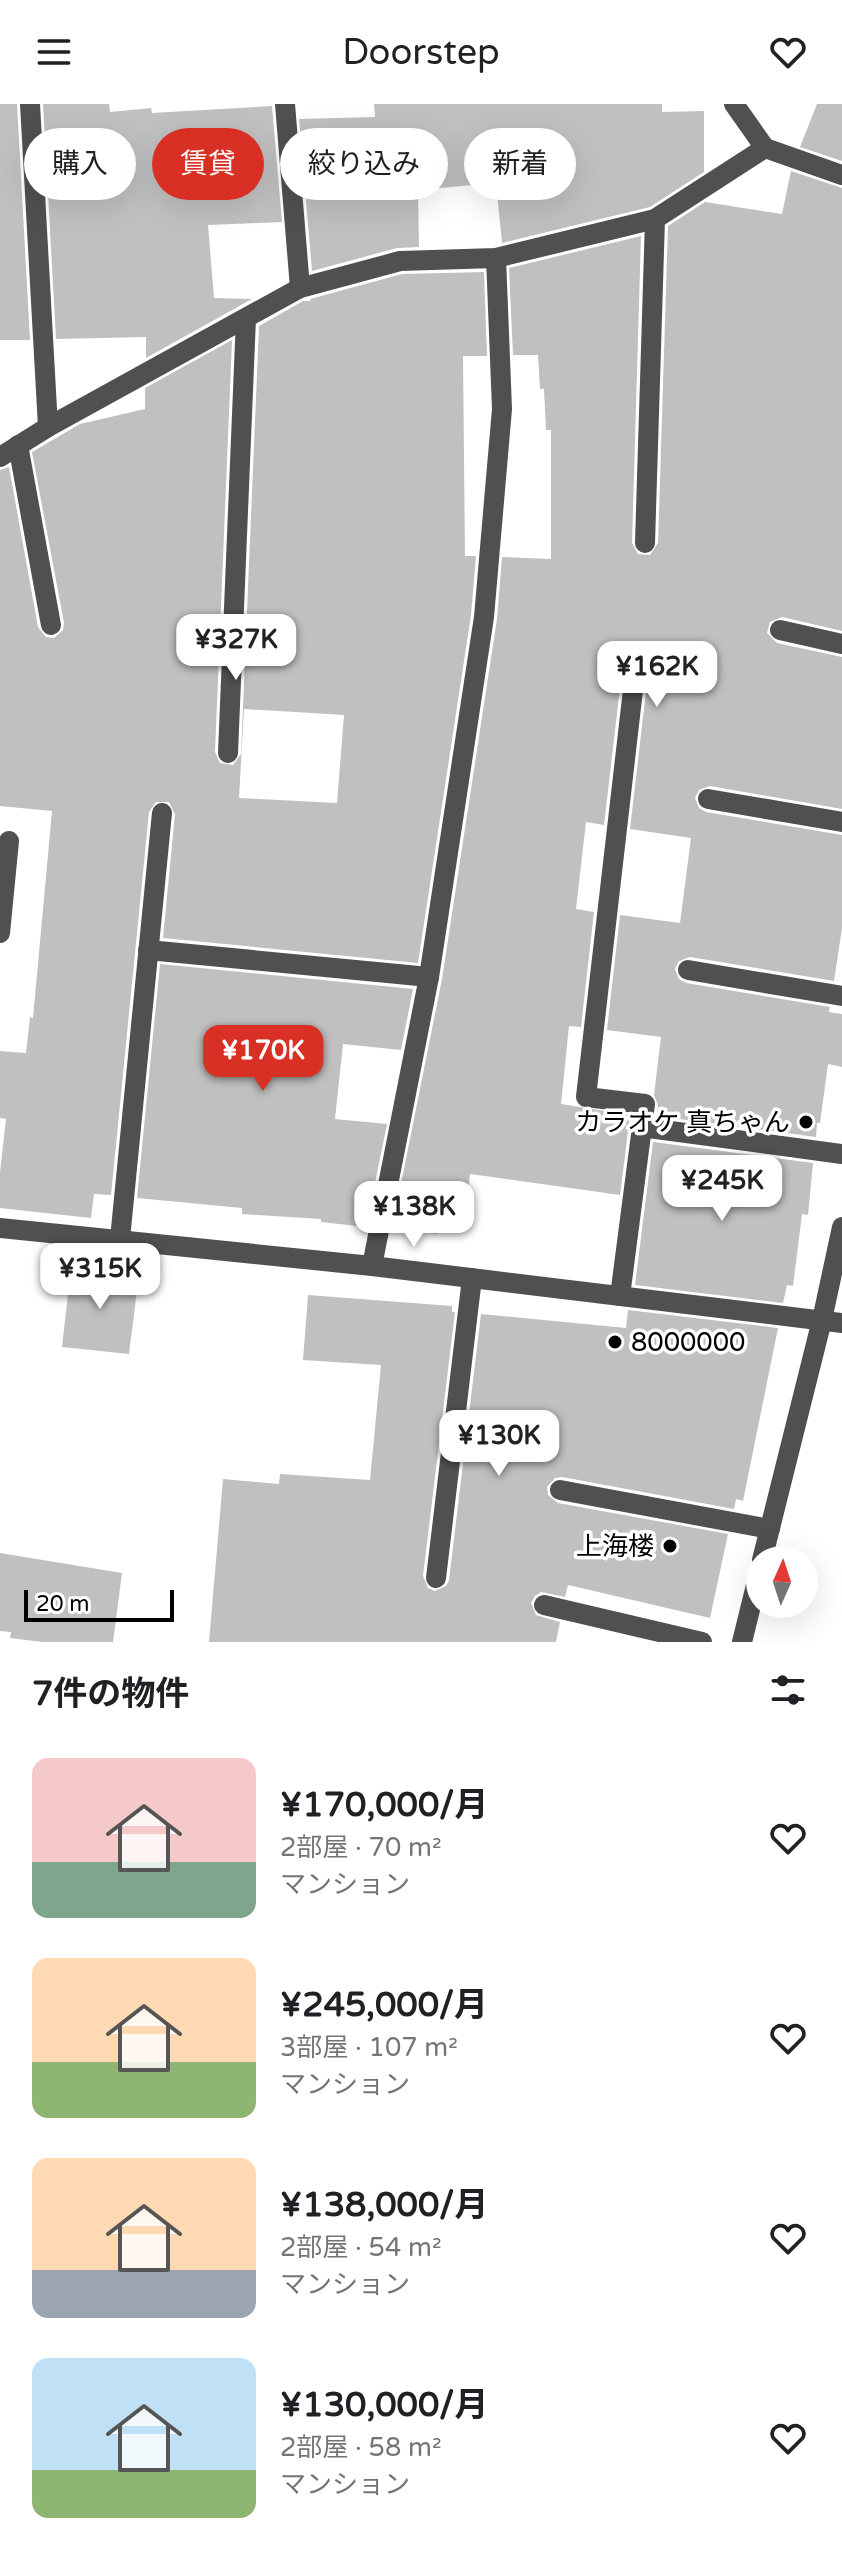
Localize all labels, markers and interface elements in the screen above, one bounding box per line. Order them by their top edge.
icon: menu [32,30,76,74]
icon: heart [766,30,810,74]
text: Doorstep [342,31,500,74]
chip: 購入 [24,128,136,200]
chip: 賃貸 [152,128,264,200]
chip: 絞り込み [280,128,448,200]
chip: 新着 [464,128,576,200]
pin: ¥327K [180,614,292,682]
text: ¥327K [194,624,278,655]
pin: ¥162K [601,641,713,709]
text: ¥162K [615,651,699,682]
pin: ¥170K [207,1025,319,1093]
text: ¥170K [221,1035,305,1066]
place label: カラオケ 真ちゃん [575,1107,790,1138]
marker: カラオケ 真ちゃん [797,1113,815,1131]
pin: ¥245K [666,1155,778,1223]
text: ¥245K [680,1165,764,1196]
pin: ¥138K [358,1181,470,1249]
text: ¥138K [372,1191,456,1222]
pin: ¥315K [44,1243,156,1311]
text: ¥315K [58,1253,142,1284]
place label: 8000000 [631,1327,745,1358]
marker: 8000000 [606,1333,624,1351]
pin: ¥130K [443,1410,555,1478]
text: ¥130K [457,1420,541,1451]
place label: 上海楼 [576,1531,654,1562]
marker: 上海楼 [661,1537,679,1555]
north arrow [746,1546,818,1618]
map controls [746,1546,818,1618]
scale bar [24,1586,174,1622]
text: 20 m [36,1591,90,1617]
icon: filters [766,1668,810,1712]
text: 7件の物件 [32,1674,189,1715]
text: ¥170,000/月 [280,1785,488,1826]
icon: home [96,1790,192,1886]
icon: heart [766,1816,810,1860]
text: 2部屋 · 70 m² [280,1832,442,1863]
text: マンション [280,1869,410,1900]
text: ¥245,000/月 [280,1985,488,2026]
icon: home [96,1990,192,2086]
icon: heart [766,2016,810,2060]
text: 3部屋 · 107 m² [280,2032,458,2063]
text: マンション [280,2069,410,2100]
text: ¥138,000/月 [280,2185,488,2226]
icon: home [96,2190,192,2286]
icon: heart [766,2216,810,2260]
text: 2部屋 · 54 m² [280,2232,442,2263]
text: マンション [280,2269,410,2300]
text: ¥130,000/月 [280,2385,488,2426]
icon: home [96,2390,192,2486]
icon: heart [766,2416,810,2460]
text: 2部屋 · 58 m² [280,2432,442,2463]
text: マンション [280,2469,410,2500]

